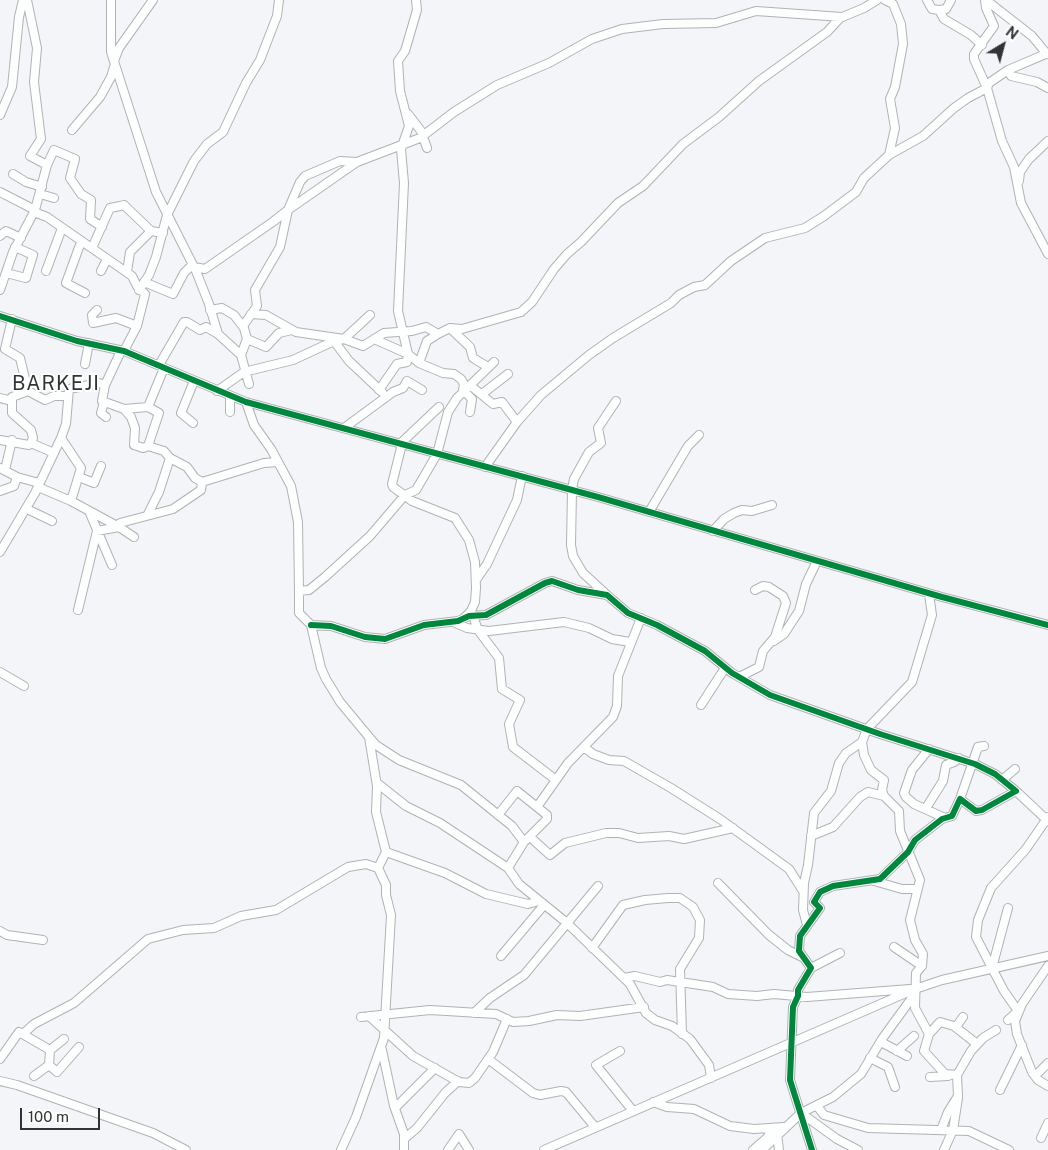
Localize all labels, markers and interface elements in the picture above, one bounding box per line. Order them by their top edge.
north arrow [978,20,1028,70]
text: N [1003,23,1021,43]
district label: BARKEJI [11,372,101,396]
scale bar [22,1098,102,1130]
text: 100 m [28,1108,69,1125]

